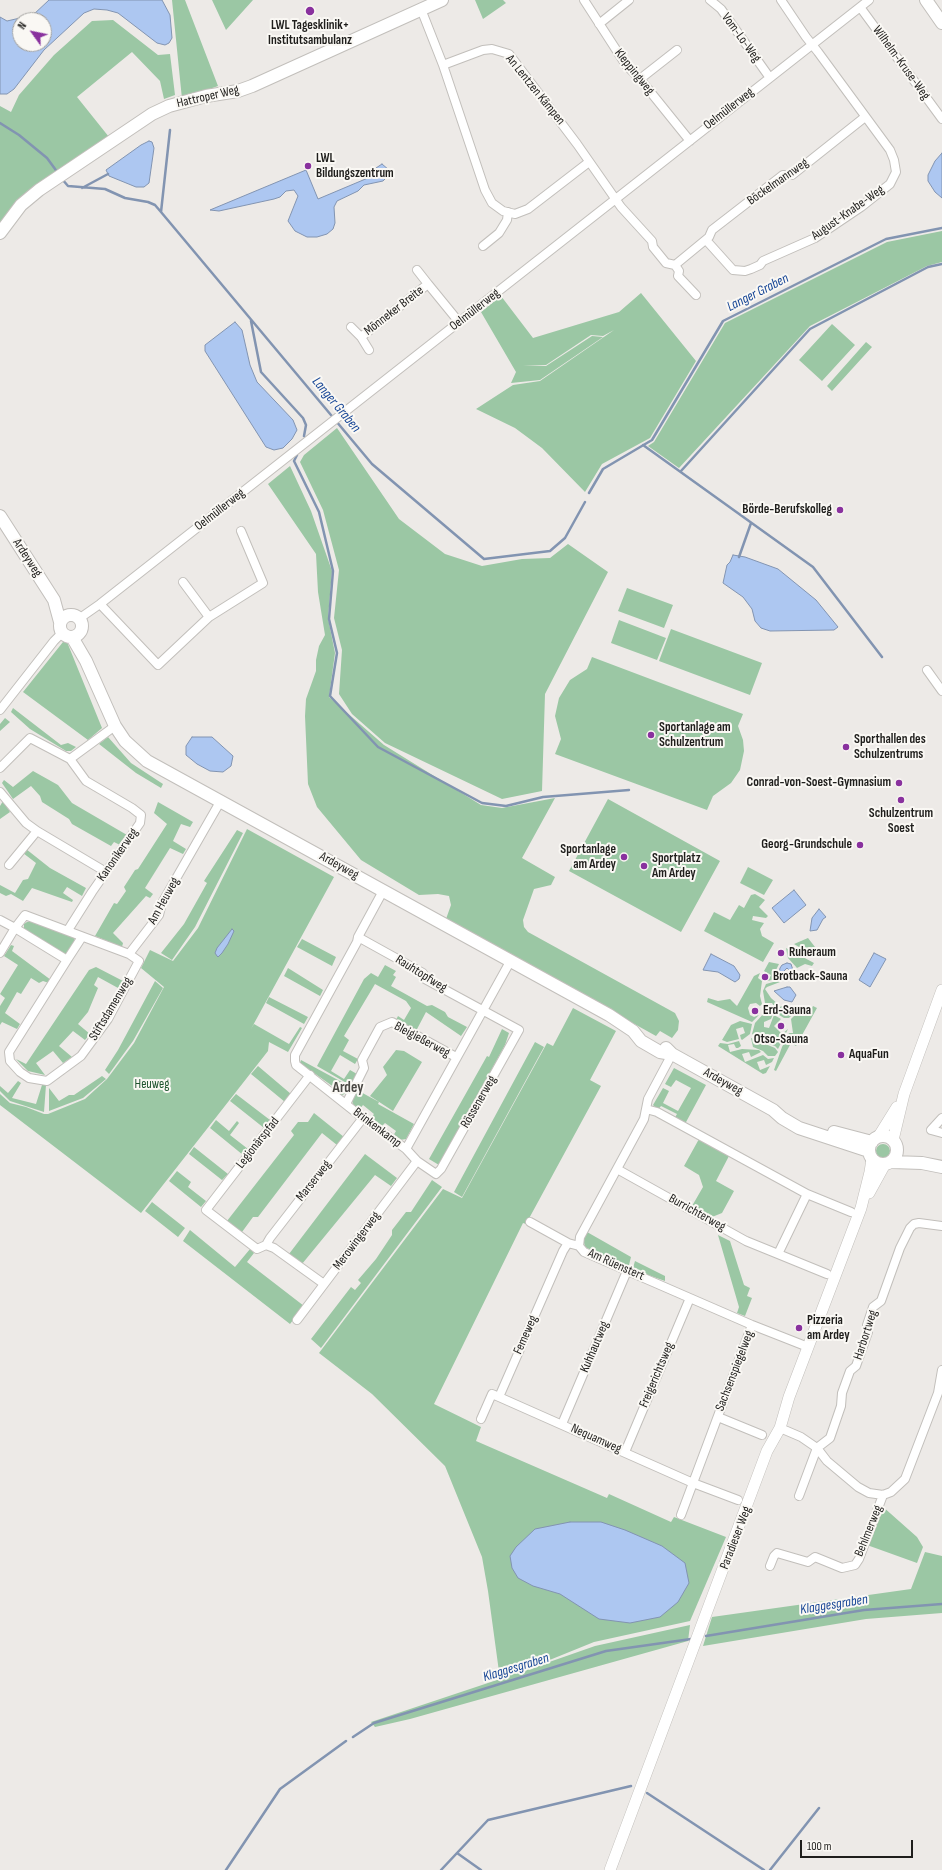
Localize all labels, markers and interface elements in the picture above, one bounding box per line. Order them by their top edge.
marker: LWL Tagesklinik+ Institutsambulanz [304,5,316,17]
street label: Vom-Lo-Weg [718,10,764,66]
north arrow [12,12,52,52]
place label: LWL Tagesklinik+ Institutsambulanz [268,18,352,49]
text: N [15,20,29,32]
street label: Wilhelm-Kruse-Weg [869,23,933,103]
street label: Kleppingweg [611,46,657,98]
street label: An Lentzen Kämpen [502,52,568,128]
street label: Hattroper Weg [175,82,241,112]
street label: Oelmüllerweg [701,85,757,133]
place label: LWL Bildungszentrum [316,151,394,182]
street label: Böckelmannweg [744,155,812,209]
marker: LWL Bildungszentrum [303,161,313,171]
street label: August-Knabe-Weg [809,182,887,244]
water label: Langer Graben [724,270,792,316]
street label: Mönneker Breite [361,283,427,339]
street label: Oelmüllerweg [447,286,503,334]
water label: Langer Graben [308,374,364,436]
street label: Oelmüllerweg [192,486,248,534]
place label: Börde-Berufskolleg [742,502,832,518]
marker: Börde-Berufskolleg [835,505,845,515]
street label: Ardeyweg [9,536,45,580]
place label: Sportanlage am Schulzentrum [659,720,731,751]
marker: Sportanlage am Schulzentrum [646,730,656,740]
place label: Sporthallen des Schulzentrums [854,732,926,763]
marker: Sporthallen des Schulzentrums [841,742,851,752]
place label: Conrad-von-Soest-Gymnasium [747,775,891,791]
marker: Conrad-von-Soest-Gymnasium [894,778,904,788]
marker: Schulzentrum Soest [896,795,906,805]
place label: Schulzentrum Soest [869,806,933,837]
street label: Kanonikerweg [94,825,142,885]
place label: Georg-Grundschule [761,837,852,853]
marker: Georg-Grundschule [855,840,865,850]
place label: Sportanlage am Ardey [560,842,616,873]
street label: Ardeyweg [317,849,361,883]
place label: Sportplatz Am Ardey [652,851,701,882]
marker: Sportanlage am Ardey [619,852,629,862]
marker: Sportplatz Am Ardey [639,861,649,871]
street label: Am Heuweg [145,875,183,927]
place label: Ruheraum [789,945,836,961]
marker: Ruheraum [776,948,786,958]
street label: Rauhtopfweg [392,952,450,996]
place label: Brotback-Sauna [773,969,848,985]
marker: Brotback-Sauna [760,972,770,982]
street label: Stiftsdamenweg [86,974,136,1044]
place label: Erd-Sauna [763,1003,811,1019]
marker: Erd-Sauna [750,1006,760,1016]
street label: Bleigießerweg [391,1019,453,1061]
marker: Otso-Sauna [776,1021,786,1031]
place label: Otso-Sauna [754,1032,808,1048]
place label: AquaFun [849,1047,889,1063]
marker: AquaFun [836,1050,846,1060]
street label: Ardeyweg [701,1065,745,1099]
street label: Rössenerweg [458,1073,500,1131]
park label: Heuweg [135,1077,169,1093]
district label: Ardey [333,1079,363,1097]
street label: Brinkenkamp [350,1105,404,1151]
street label: Legionärspfad [233,1114,283,1172]
street label: Marserweg [293,1157,335,1205]
street label: Burrichterweg [666,1191,728,1235]
street label: Merowingerweg [330,1209,384,1273]
street label: Am Rüenstert [585,1246,647,1284]
street label: Harbortweg [851,1308,881,1362]
street label: Femeweg [511,1313,541,1357]
place label: Pizzeria am Ardey [807,1313,850,1344]
street label: Kuhhautweg [577,1319,613,1375]
marker: Pizzeria am Ardey [794,1323,804,1333]
street label: Sachsenspiegelweg [713,1329,757,1413]
street label: Freigerichtsweg [636,1340,678,1410]
street label: Nequamweg [568,1421,624,1457]
street label: Behlmerweg [852,1503,886,1559]
street label: Paradieser Weg [717,1504,755,1572]
water label: Klaggesgraben [799,1591,869,1619]
water label: Klaggesgraben [481,1650,551,1686]
scale bar [802,1832,915,1858]
text: 100 m [807,1839,832,1854]

